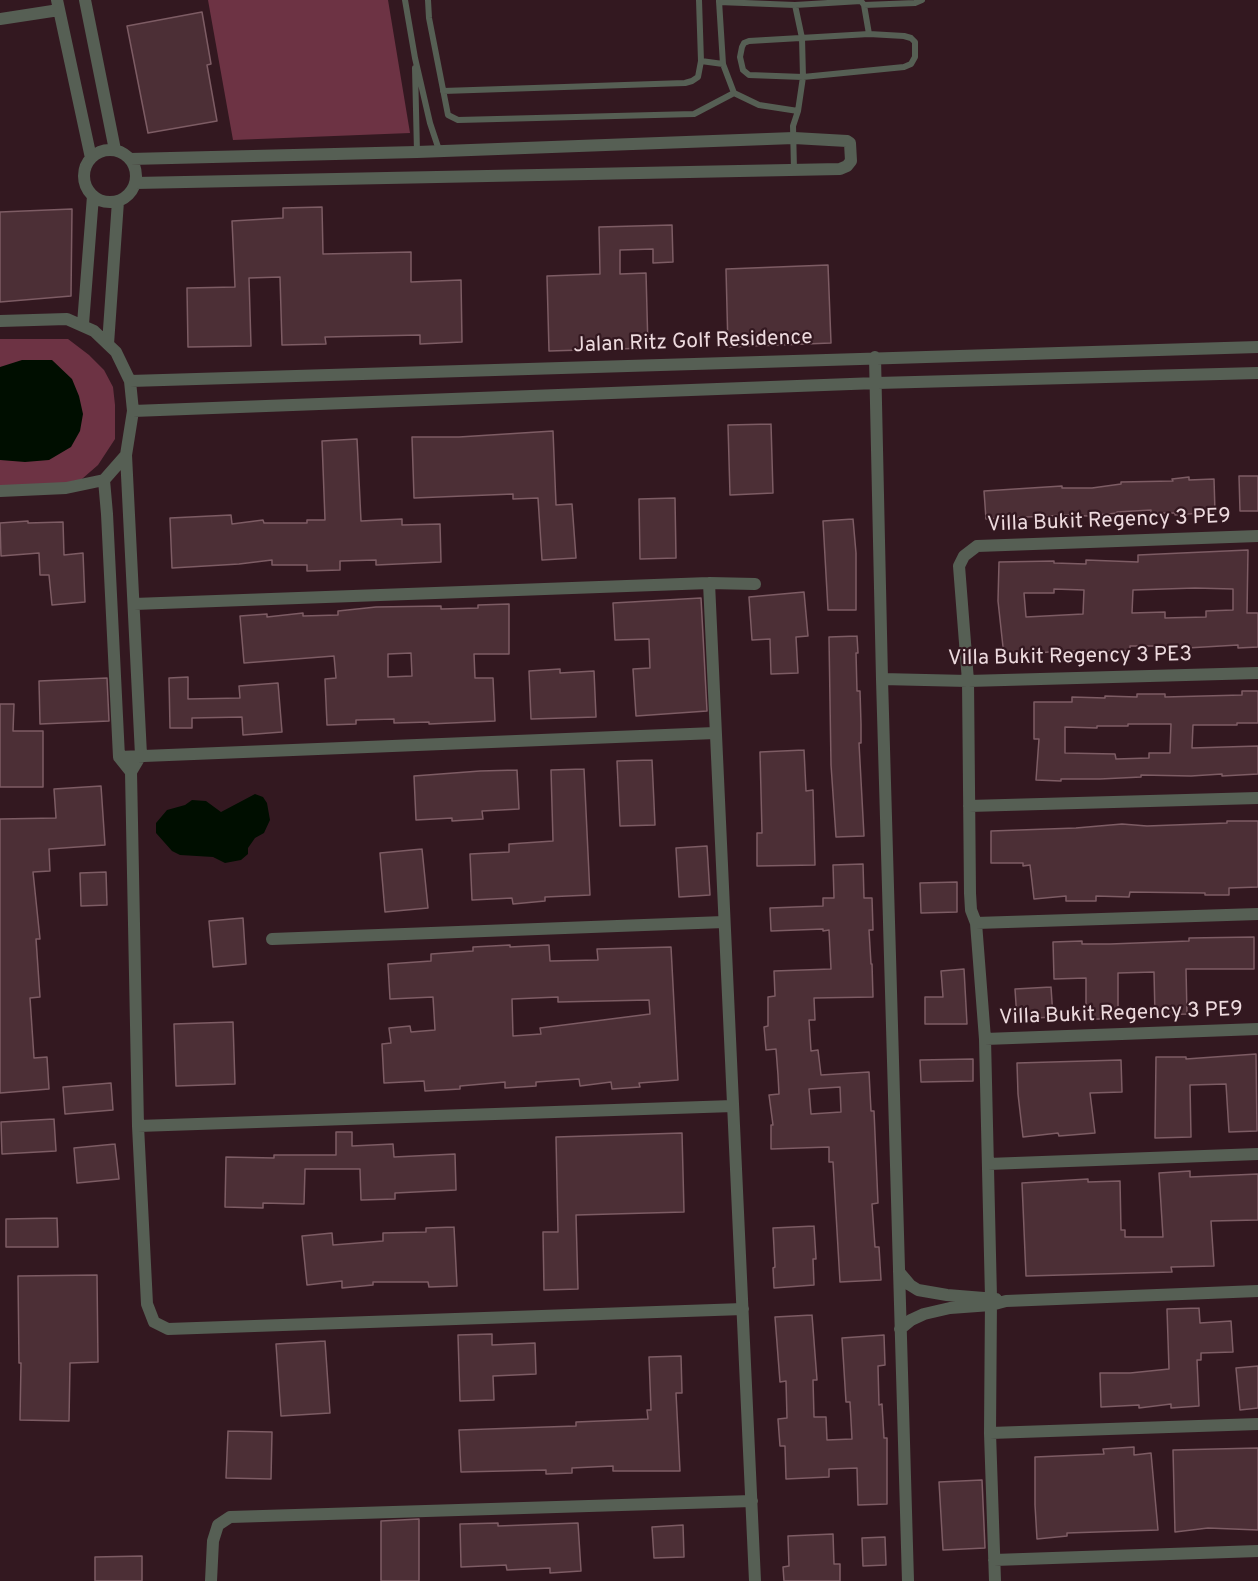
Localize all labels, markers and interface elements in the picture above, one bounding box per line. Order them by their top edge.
street label: Jalan Ritz Golf Residence [573,326,813,360]
street label: Villa Bukit Regency 3 PE9 [987,505,1231,539]
street label: Villa Bukit Regency 3 PE3 [948,643,1192,673]
street label: Villa Bukit Regency 3 PE9 [999,998,1243,1032]

